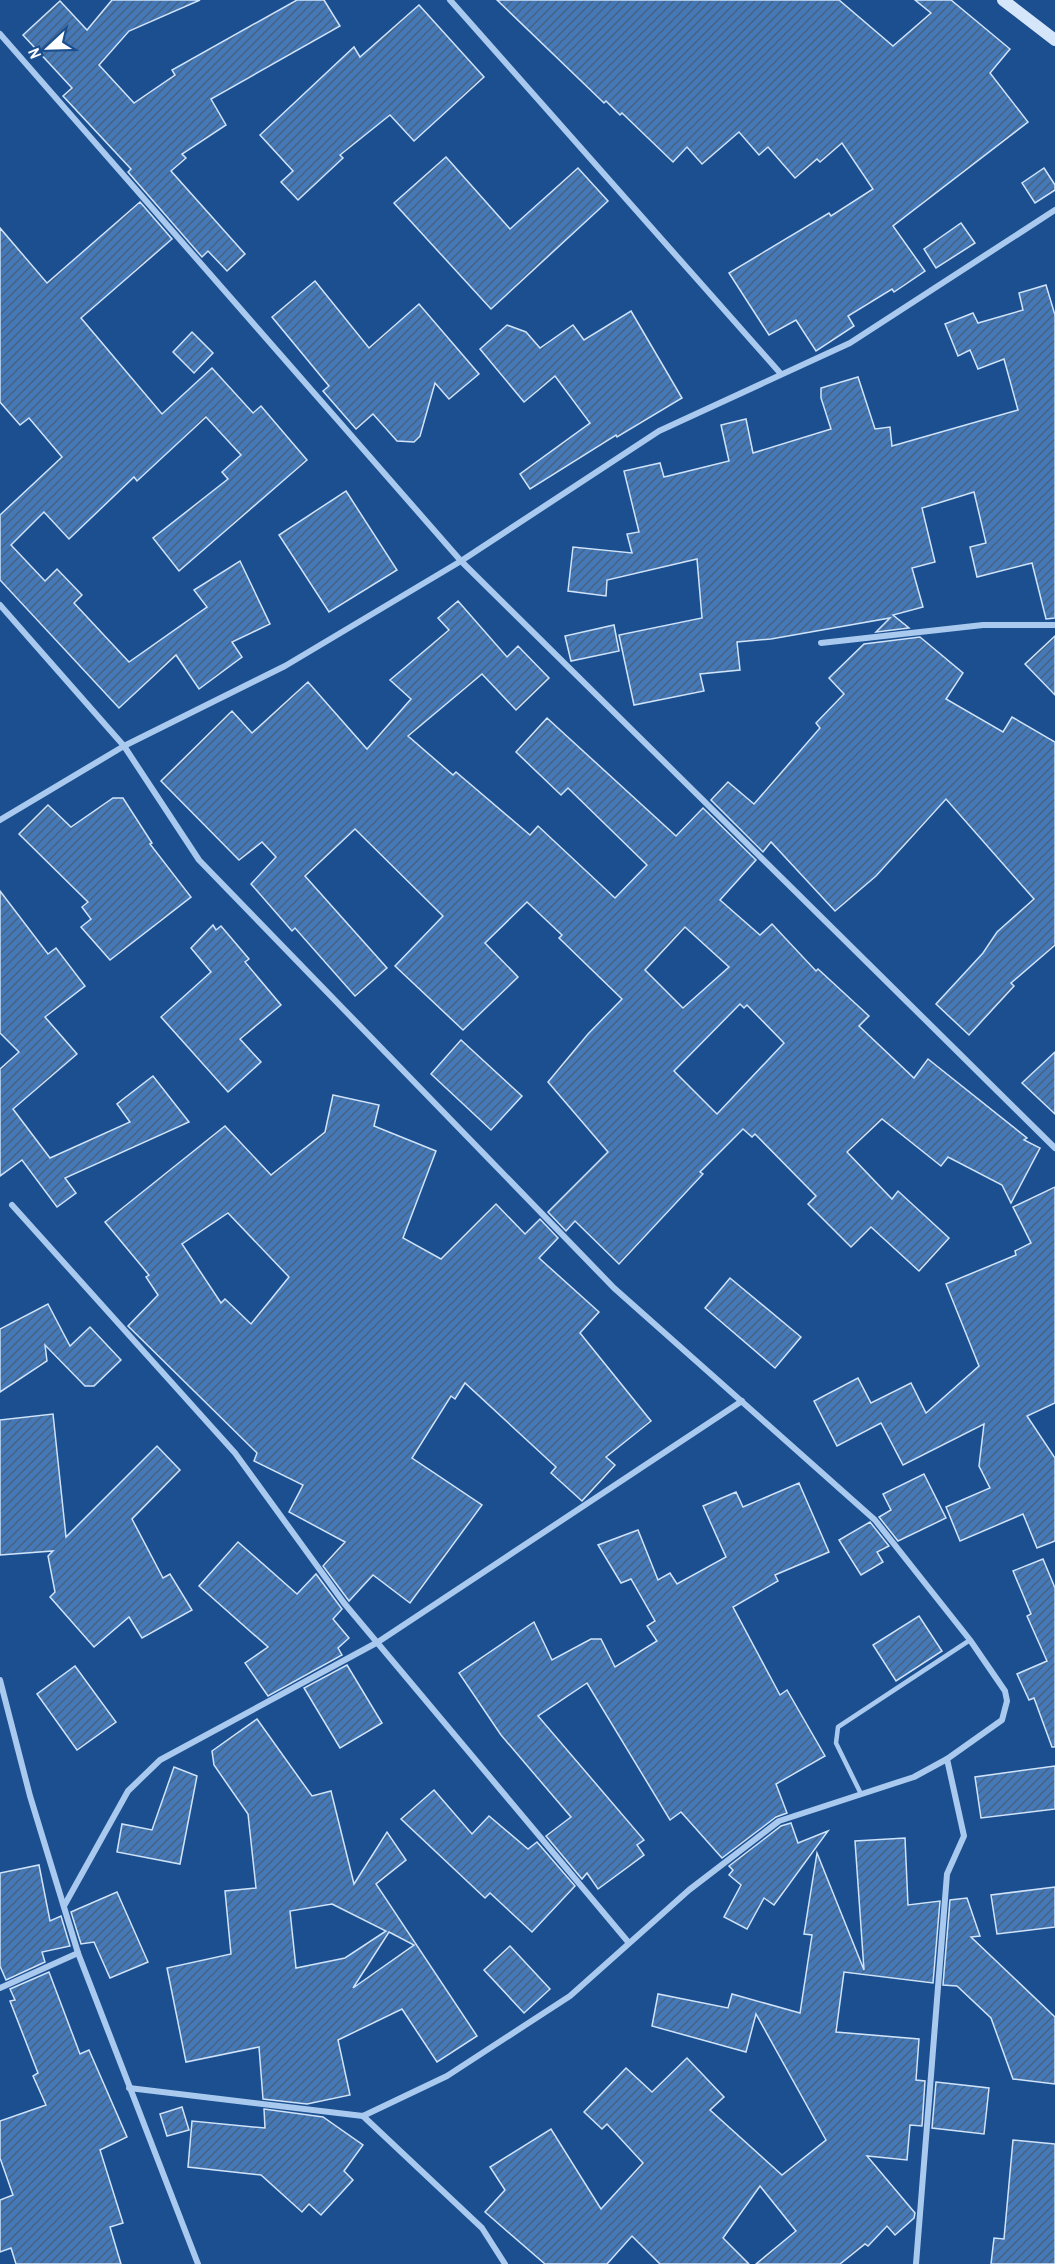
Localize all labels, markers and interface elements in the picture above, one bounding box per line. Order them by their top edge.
north arrow [18,18,78,78]
text: N [22,45,46,62]

